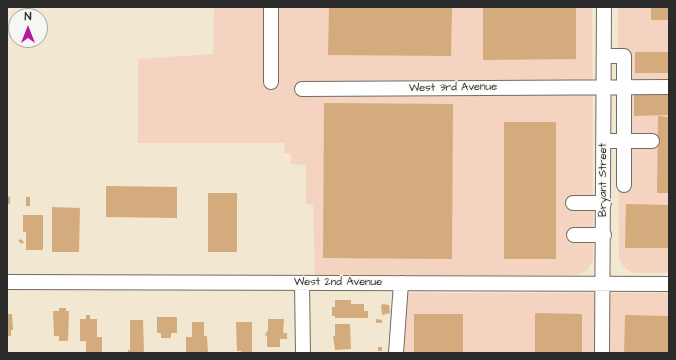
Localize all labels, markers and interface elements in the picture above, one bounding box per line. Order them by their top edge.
north arrow [8,8,48,48]
text: N [25,9,31,24]
street label: West 3rd Avenue [409,81,497,95]
street label: Bryant Street [597,143,611,217]
street label: West 2nd Avenue [294,276,382,290]

